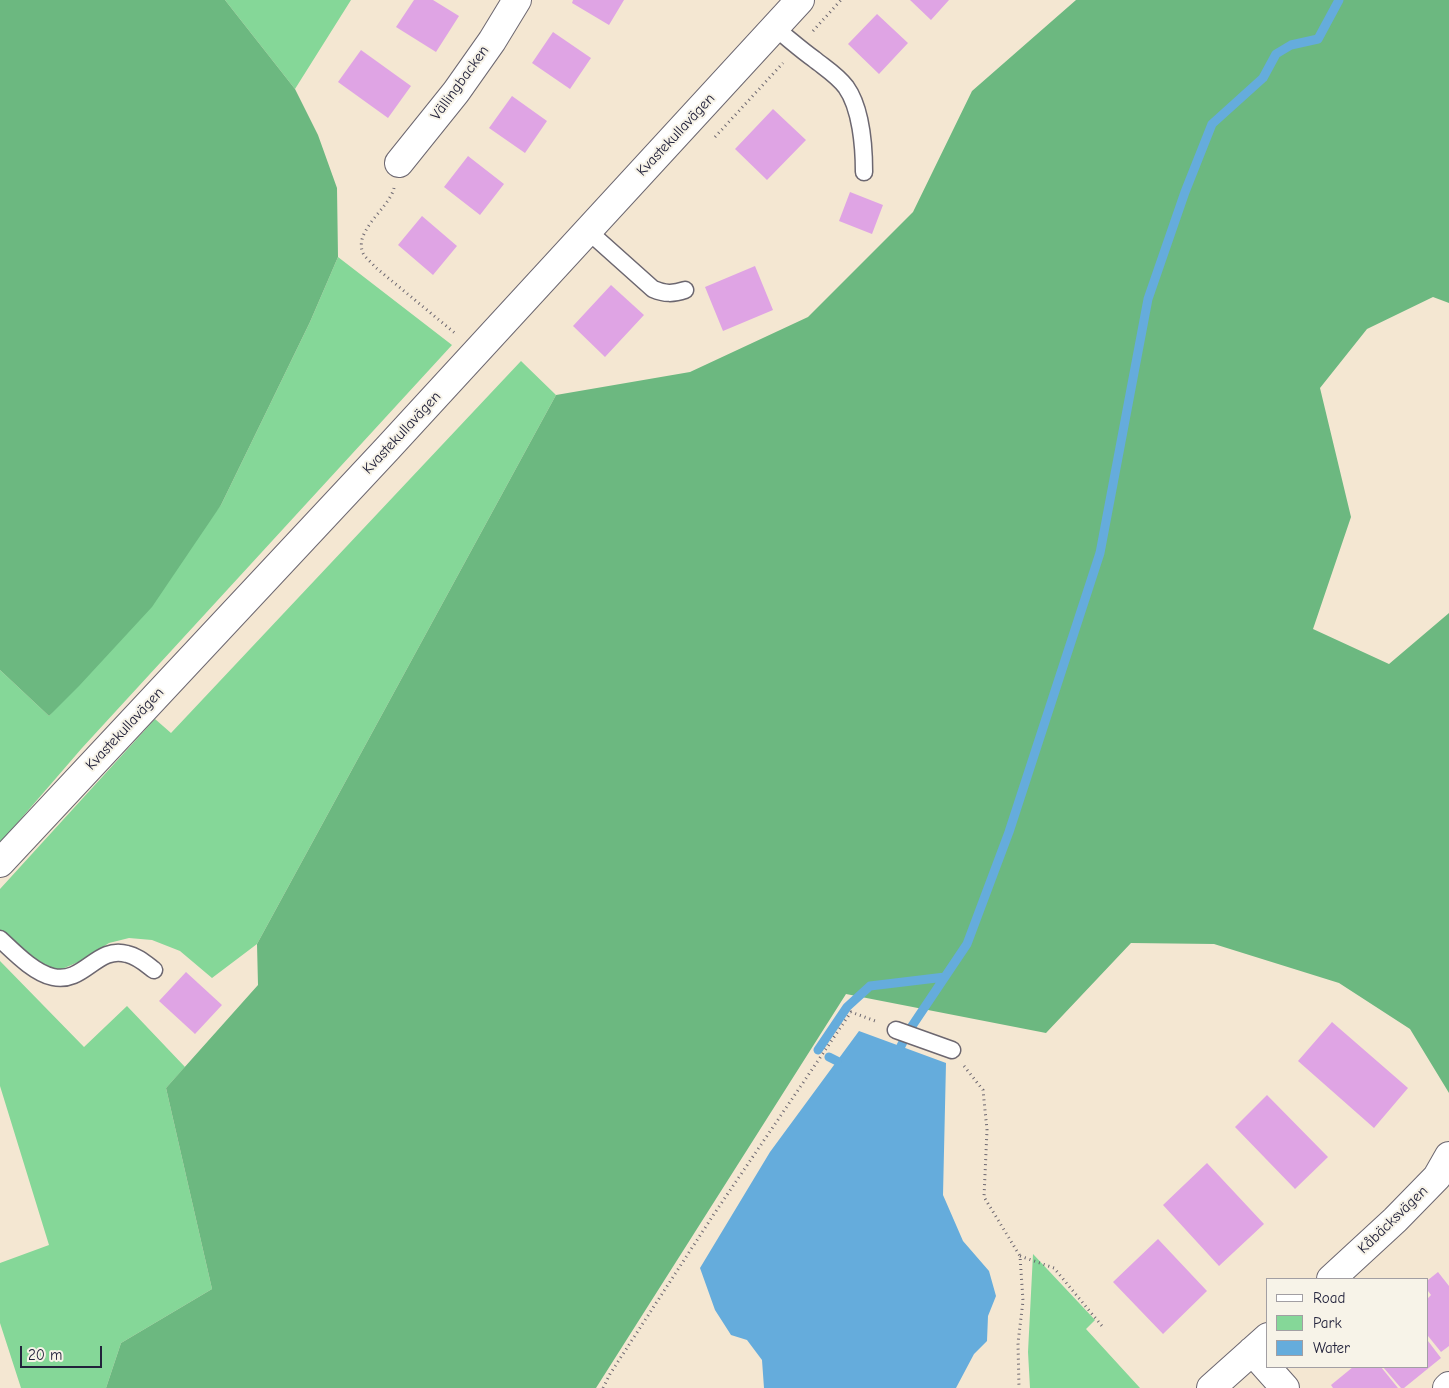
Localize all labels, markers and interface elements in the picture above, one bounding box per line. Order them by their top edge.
street label: Vällingbacken [427,42,493,124]
street label: Kvastekullavägen [633,90,719,180]
street label: Kvastekullavägen [359,388,445,478]
street label: Kvastekullavägen [82,684,168,774]
street label: Kåbäcksvägen [1354,1182,1432,1258]
legend [1266,1278,1429,1368]
text: Road [1313,1289,1345,1307]
text: Park [1313,1314,1342,1332]
scale bar [22,1336,105,1368]
text: Water [1313,1339,1350,1357]
text: 20 m [28,1346,62,1364]

